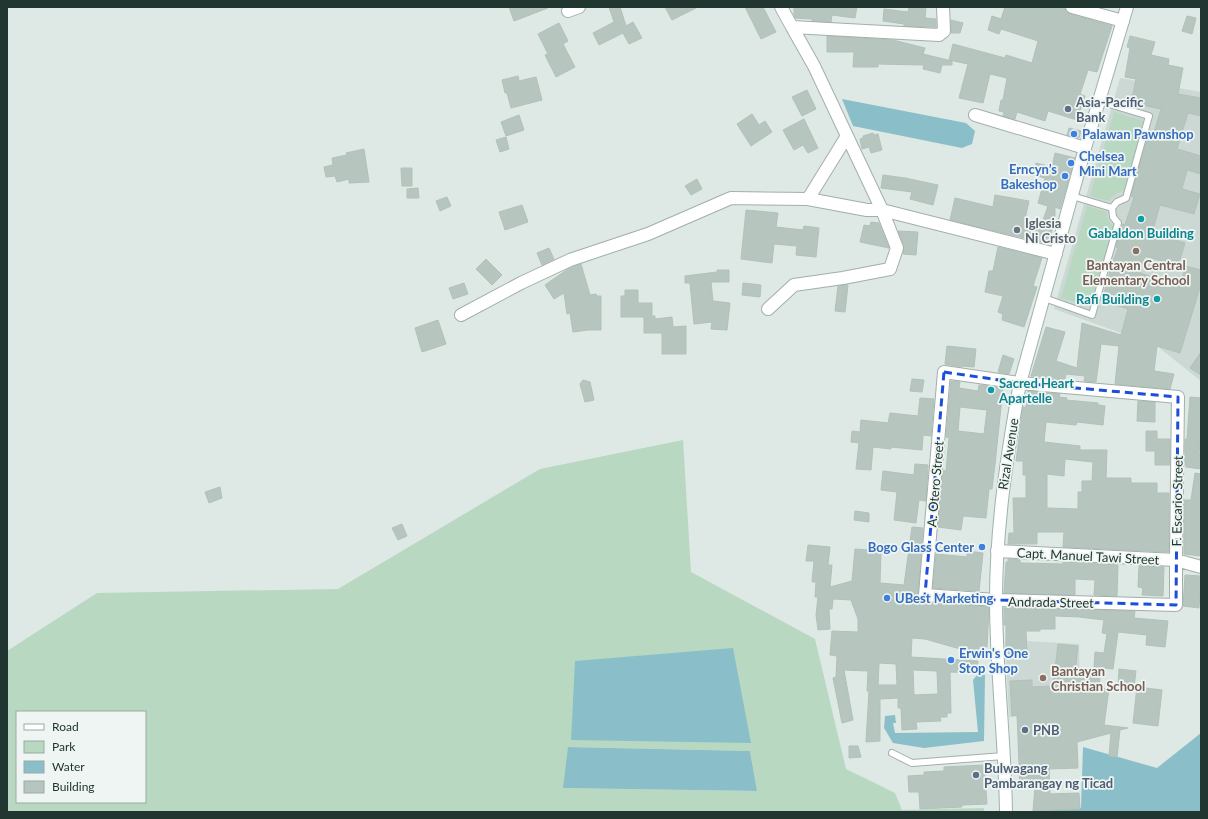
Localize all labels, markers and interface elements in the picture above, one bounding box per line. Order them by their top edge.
place label: Asia-Pacific Bank [1075,94,1144,125]
marker: Asia-Pacific Bank [1063,104,1073,114]
place label: Palawan Pawnshop [1082,126,1194,142]
marker: Palawan Pawnshop [1069,129,1079,139]
place label: Chelsea Mini Mart [1079,148,1137,179]
marker: Chelsea Mini Mart [1066,158,1076,168]
place label: Erncyn’s Bakeshop [1000,161,1057,192]
marker: Erncyn’s Bakeshop [1060,171,1070,181]
marker: Gabaldon Building [1136,214,1146,224]
place label: Iglesia Ni Cristo [1025,215,1077,246]
marker: Iglesia Ni Cristo [1012,225,1022,235]
place label: Gabaldon Building [1088,225,1194,241]
marker: Bantayan Central Elementary School [1131,246,1141,256]
place label: Bantayan Central Elementary School [1082,257,1190,288]
place label: Rafi Building [1076,291,1149,307]
marker: Rafi Building [1152,294,1162,304]
place label: Sacred Heart Apartelle [998,375,1074,406]
marker: Sacred Heart Apartelle [986,385,996,395]
street label: Rizal Avenue [994,417,1022,491]
street label: A. Otero Street [923,440,947,528]
street label: F. Escario Street [1168,455,1186,547]
place label: Bogo Glass Center [868,539,974,555]
marker: Bogo Glass Center [977,542,987,552]
street label: Capt. Manuel Tawi Street [1016,544,1160,568]
place label: UBest Marketing [895,590,994,606]
marker: UBest Marketing [882,593,892,603]
street label: Andrada Street [1008,593,1094,611]
place label: Erwin's One Stop Shop [959,645,1028,676]
marker: Erwin's One Stop Shop [946,655,956,665]
place label: Bantayan Christian School [1051,663,1145,694]
marker: Bantayan Christian School [1038,673,1048,683]
legend [16,711,146,803]
text: Road [52,719,79,734]
place label: PNB [1033,722,1060,738]
marker: PNB [1020,725,1030,735]
text: Park [52,739,76,754]
text: Water [52,759,85,774]
place label: Bulwagang Pambarangay ng Ticad [984,760,1113,791]
marker: Bulwagang Pambarangay ng Ticad [971,770,981,780]
text: Building [52,779,95,794]

